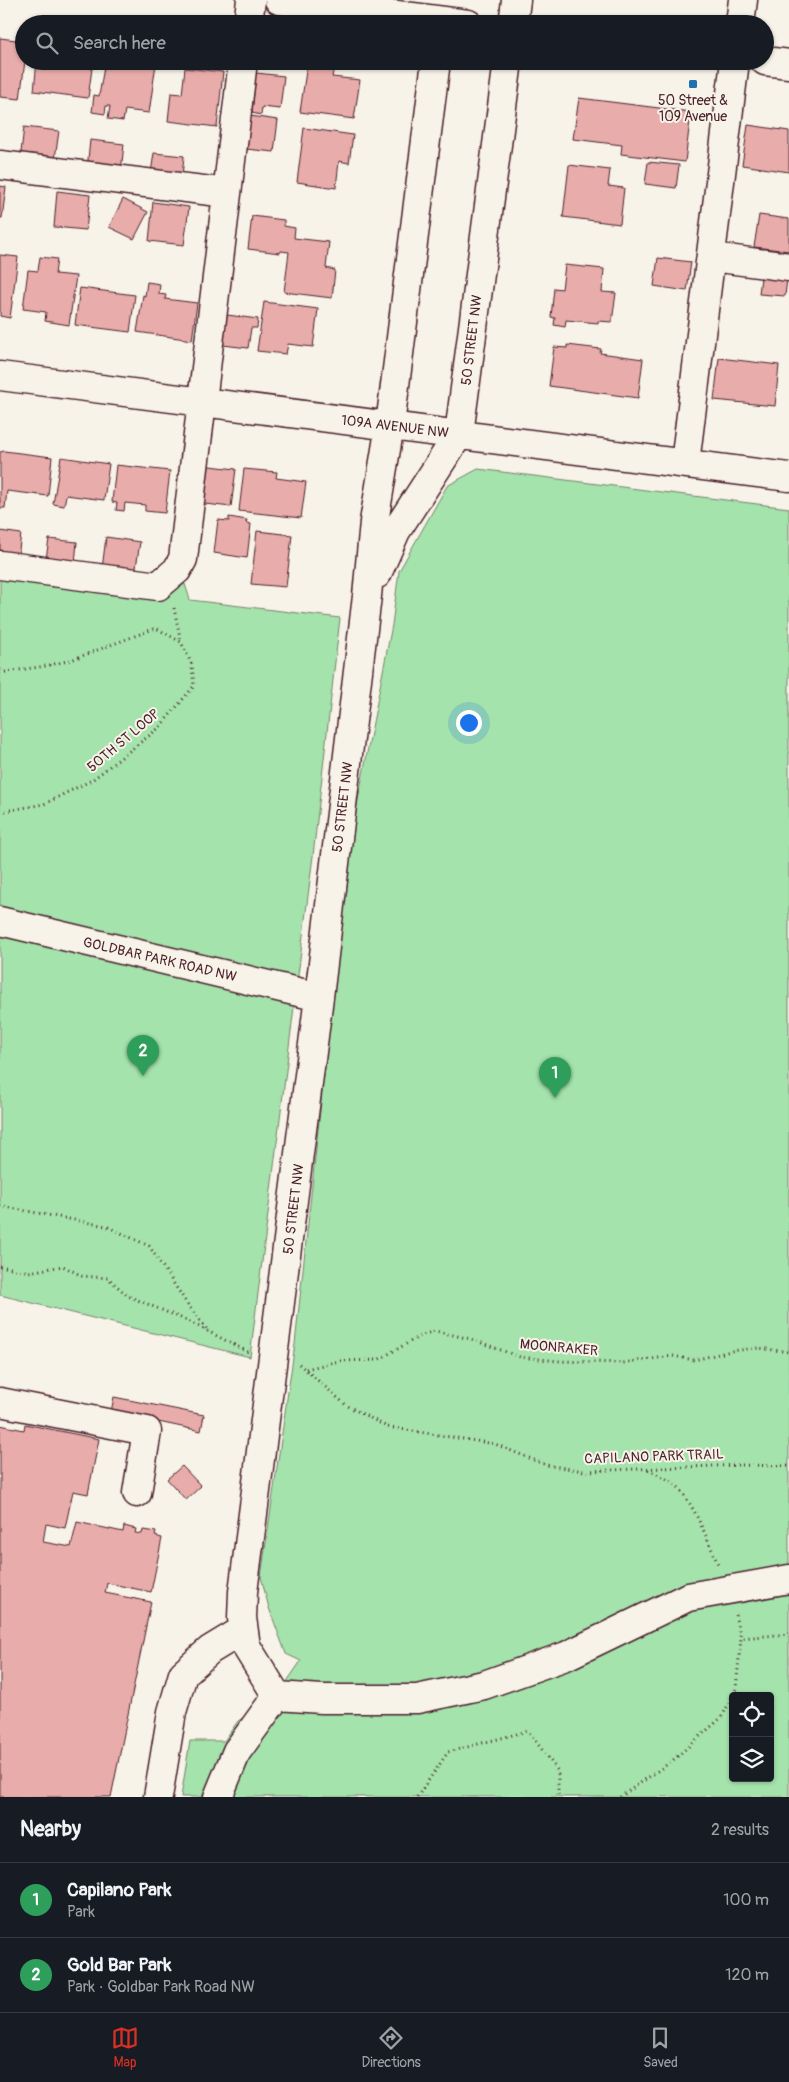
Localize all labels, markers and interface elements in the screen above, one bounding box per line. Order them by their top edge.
search box [15,15,774,70]
icon: search [33,29,61,57]
text: Search here [73,31,166,55]
marker: 50 Street & 109 Avenue [687,78,699,90]
place label: 50 Street & 109 Avenue [658,92,728,125]
street label: 50 STREET NW [458,294,485,386]
street label: 109A AVENUE NW [340,411,450,442]
street label: 50TH ST LOOP [84,705,163,776]
your location [456,710,482,736]
street label: 50 STREET NW [329,761,356,853]
street label: GOLDBAR PARK ROAD NW [81,934,238,985]
pin: 2 [127,1035,159,1076]
pin: 1 [539,1057,571,1098]
street label: 50 STREET NW [280,1163,307,1255]
street label: MOONRAKER [519,1336,599,1359]
street label: CAPILANO PARK TRAIL [584,1446,724,1467]
map controls [729,1692,774,1782]
button: locate [729,1692,774,1737]
button: layers [729,1737,774,1782]
text: Nearby [20,1816,81,1843]
text: 2 results [711,1820,769,1840]
text: Capilano Park [67,1878,171,1902]
text: 1 [33,1890,39,1910]
text: 100 m [723,1890,769,1910]
text: Park [67,1902,95,1922]
text: Gold Bar Park [67,1953,172,1977]
text: 2 [32,1965,40,1985]
text: 120 m [725,1965,769,1985]
text: Park · Goldbar Park Road NW [67,1977,255,1997]
tab: Map [111,2024,139,2071]
tab: Directions [361,2024,421,2071]
tab: Saved [643,2024,678,2071]

